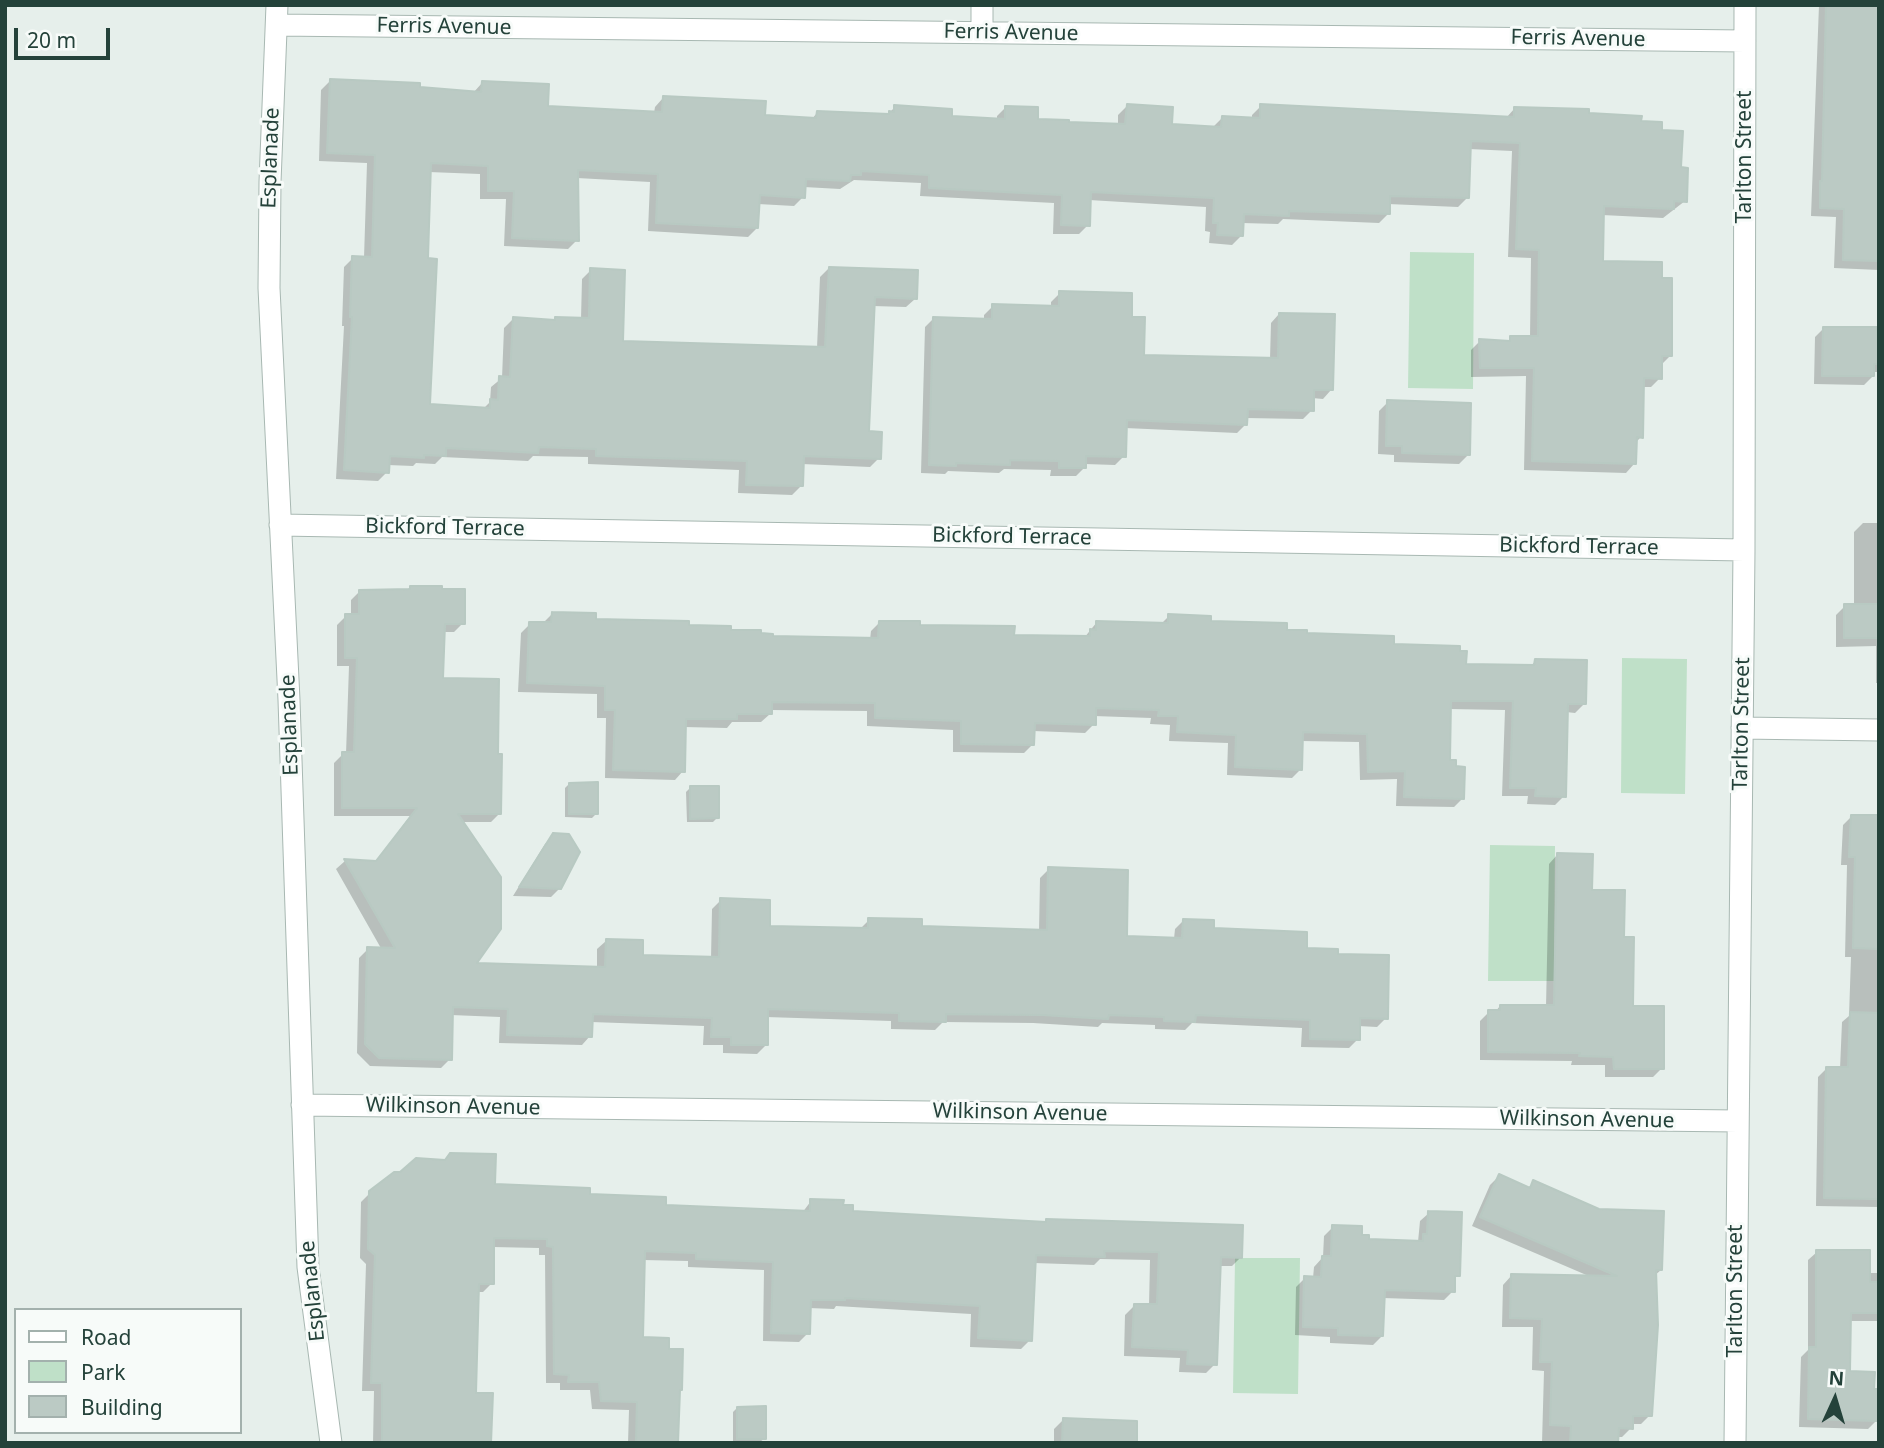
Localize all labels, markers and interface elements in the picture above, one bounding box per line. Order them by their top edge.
street label: Ferris Avenue [376,13,512,41]
scale bar [18,14,114,58]
street label: Ferris Avenue [943,19,1079,47]
street label: Ferris Avenue [1510,25,1646,53]
text: 20 m [27,26,76,54]
street label: Tarlton Street [1732,90,1758,224]
street label: Esplanade [257,107,285,209]
street label: Bickford Terrace [365,514,525,542]
street label: Bickford Terrace [932,523,1092,551]
street label: Bickford Terrace [1499,533,1659,561]
street label: Tarlton Street [1728,657,1756,791]
street label: Esplanade [276,674,304,776]
street label: Wilkinson Avenue [365,1093,541,1121]
street label: Wilkinson Avenue [932,1099,1108,1127]
street label: Wilkinson Avenue [1499,1106,1675,1134]
street label: Tarlton Street [1723,1224,1749,1358]
street label: Esplanade [295,1239,331,1343]
legend [14,1308,242,1434]
text: Road [81,1323,131,1351]
text: Park [81,1358,125,1386]
north arrow [1800,1364,1870,1434]
text: N [1828,1365,1845,1392]
text: Building [81,1393,163,1421]

